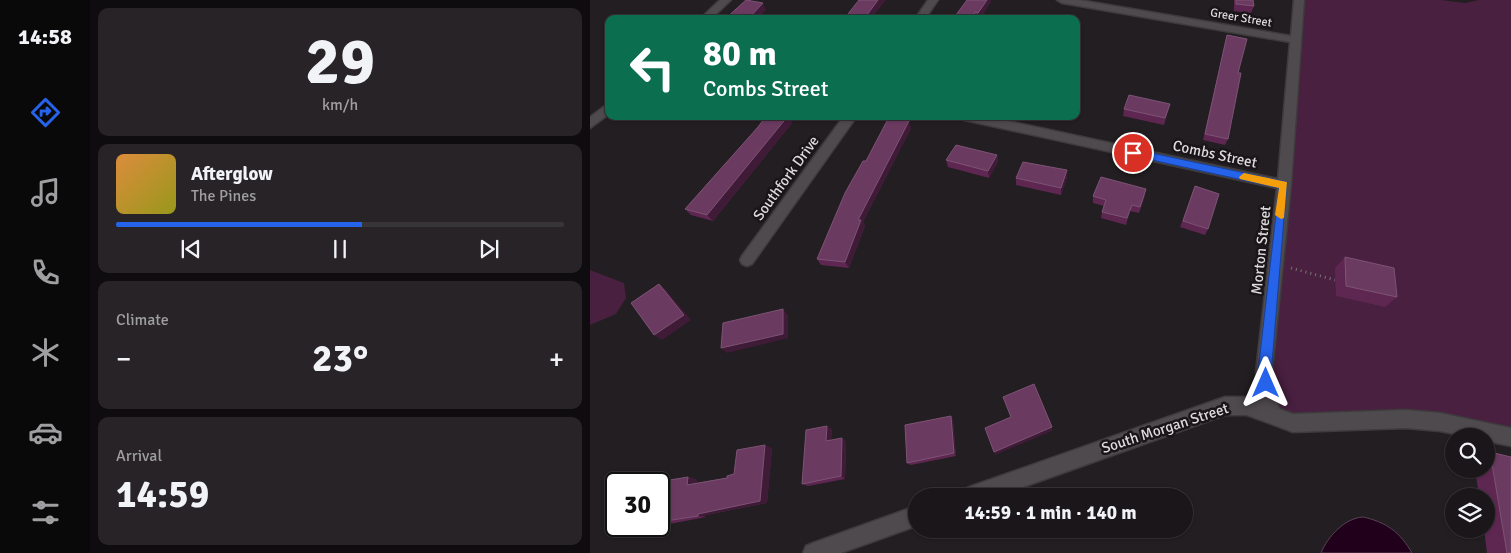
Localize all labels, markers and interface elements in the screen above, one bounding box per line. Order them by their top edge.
street label: Greer Street [1209,5,1273,31]
text: 29 [305,22,375,102]
text: 14:58 [18,23,72,50]
text: 80 m [703,32,777,75]
icon: left [620,35,685,100]
text: Combs Street [703,75,828,102]
icon: directions [28,95,63,130]
text: km/h [322,95,358,115]
street label: Southfork Drive [749,132,823,224]
pin [1112,132,1154,174]
street label: Combs Street [1171,136,1259,172]
icon: arrive [1119,139,1147,167]
text: Afterglow [191,162,273,186]
icon: music [28,175,63,210]
text: The Pines [191,186,256,206]
street label: Morton Street [1247,205,1275,295]
icon: previous [177,235,205,263]
icon: pause [326,235,354,263]
icon: next [475,235,503,263]
icon: phone [28,255,63,290]
text: Climate [116,310,169,330]
icon: climate [28,335,63,370]
text: 23° [312,335,368,382]
text: − [116,342,131,376]
text: + [549,342,564,376]
position arrow [1239,356,1291,408]
street label: South Morgan Street [1099,399,1231,457]
icon: car [28,415,63,450]
map controls [1445,428,1495,538]
button: search [1445,428,1495,478]
text: Arrival [116,446,162,466]
text: 14:59 [116,471,209,518]
speed limit sign: 30 [605,472,670,537]
button: layers [1445,488,1495,538]
icon: filters [28,495,63,530]
text: 14:59 · 1 min · 140 m [964,501,1137,525]

